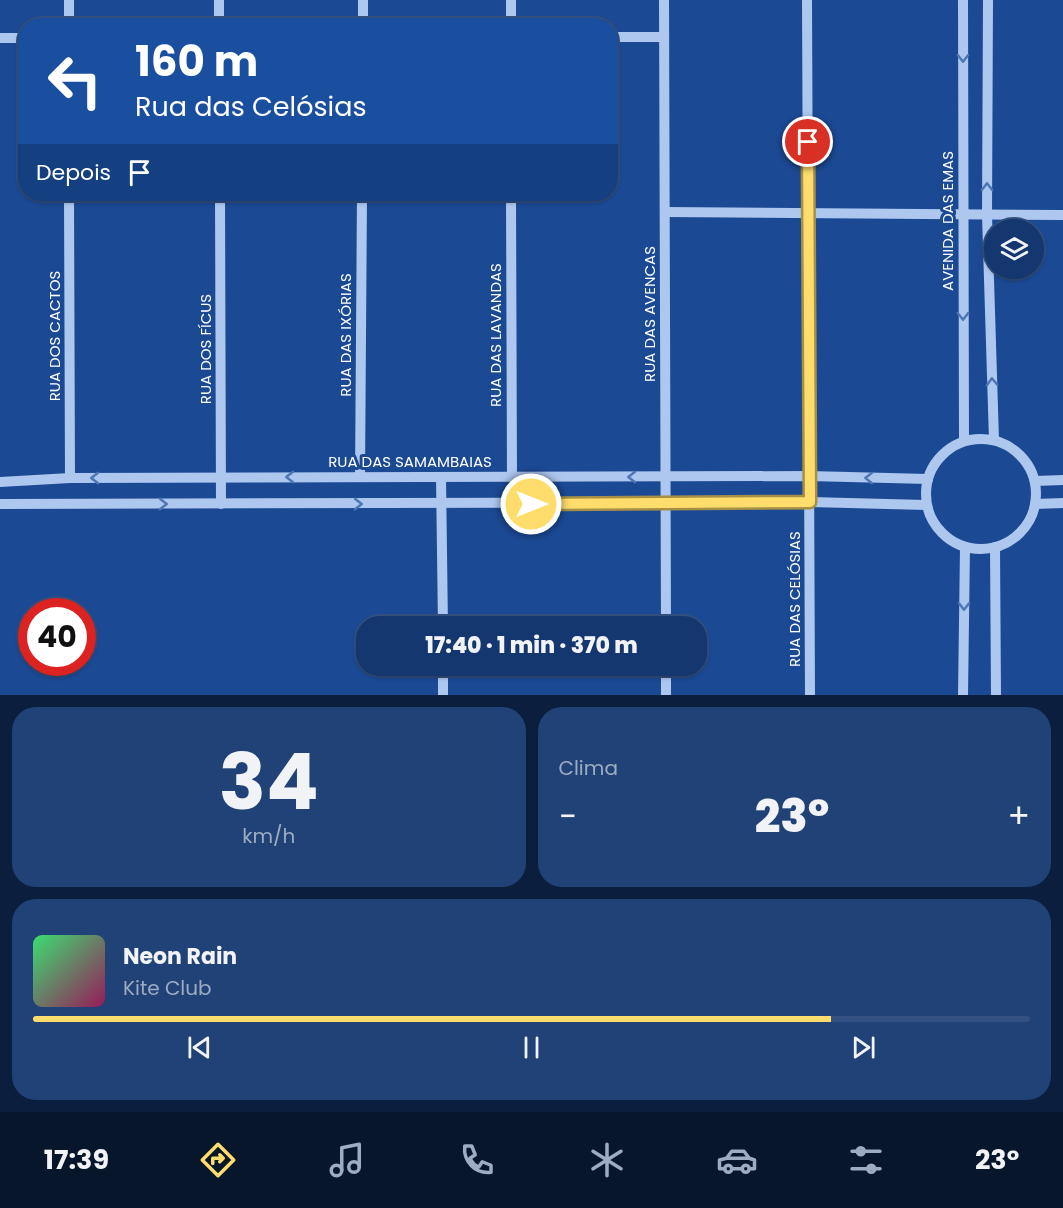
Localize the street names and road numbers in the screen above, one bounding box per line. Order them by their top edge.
street label: AVENIDA DAS EMAS [937,151,958,291]
street label: RUA DAS AVENCAS [639,246,660,382]
street label: RUA DAS LAVANDAS [485,263,506,407]
street label: RUA DOS CACTOS [44,271,65,401]
street label: RUA DAS IXÓRIAS [335,273,356,397]
street label: RUA DOS FÍCUS [195,294,216,404]
street label: RUA DAS SAMAMBAIAS [328,451,492,472]
street label: RUA DAS CELÓSIAS [784,531,805,667]

